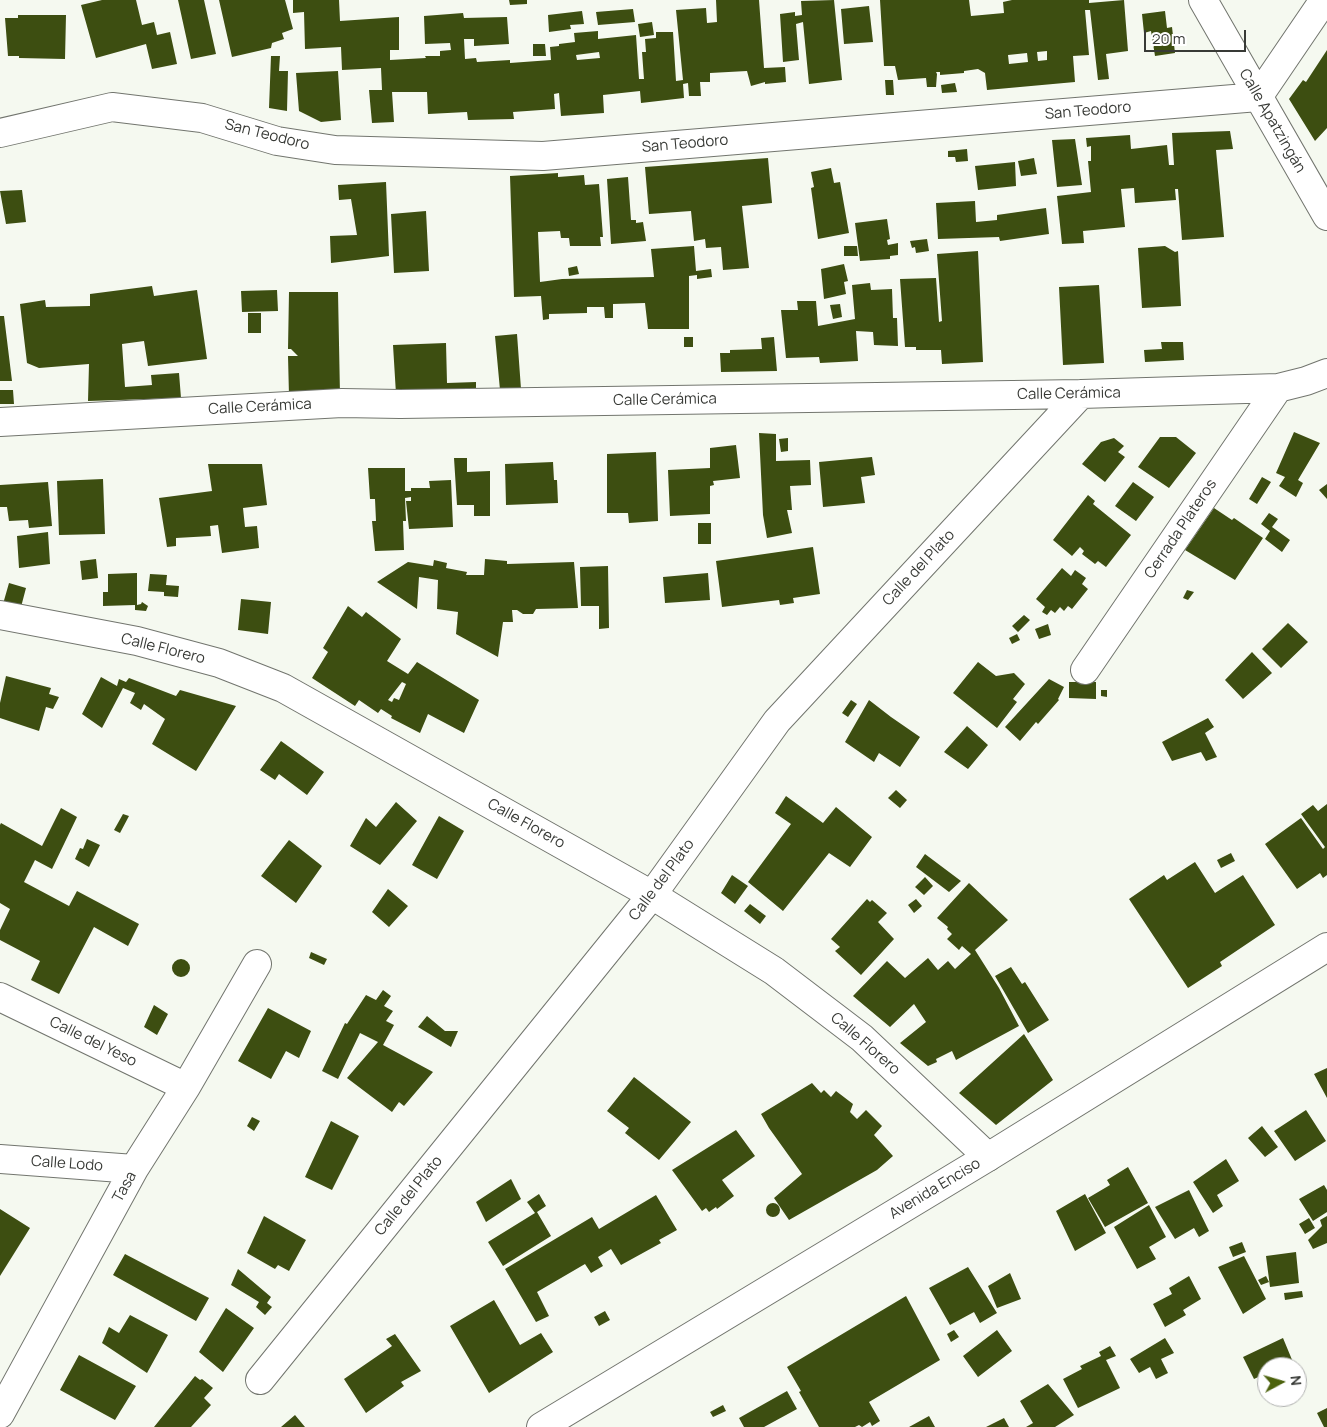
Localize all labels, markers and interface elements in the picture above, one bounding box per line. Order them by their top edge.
scale bar [1147,20,1250,52]
text: 20 m [1152,28,1185,49]
street label: Calle Apatzingán [1235,66,1309,176]
street label: San Teodoro [1044,98,1132,124]
street label: San Teodoro [223,116,311,154]
street label: San Teodoro [641,131,729,157]
street label: Calle Cerámica [1017,384,1121,404]
street label: Calle Cerámica [613,390,717,410]
street label: Calle Cerámica [208,395,312,419]
street label: Cerrada Plateros [1141,476,1221,582]
street label: Calle del Plato [879,526,959,610]
street label: Calle Florero [119,630,207,668]
street label: Calle Florero [484,795,568,853]
street label: Calle del Plato [625,836,699,924]
street label: Calle Florero [827,1009,903,1079]
street label: Calle del Yeso [47,1013,139,1071]
street label: Calle del Plato [371,1152,447,1240]
street label: Calle Lodo [30,1153,104,1175]
street label: Avenida Enciso [886,1155,984,1223]
street label: Tasa [109,1168,141,1206]
north arrow [1257,1357,1307,1407]
text: N [1286,1374,1306,1386]

